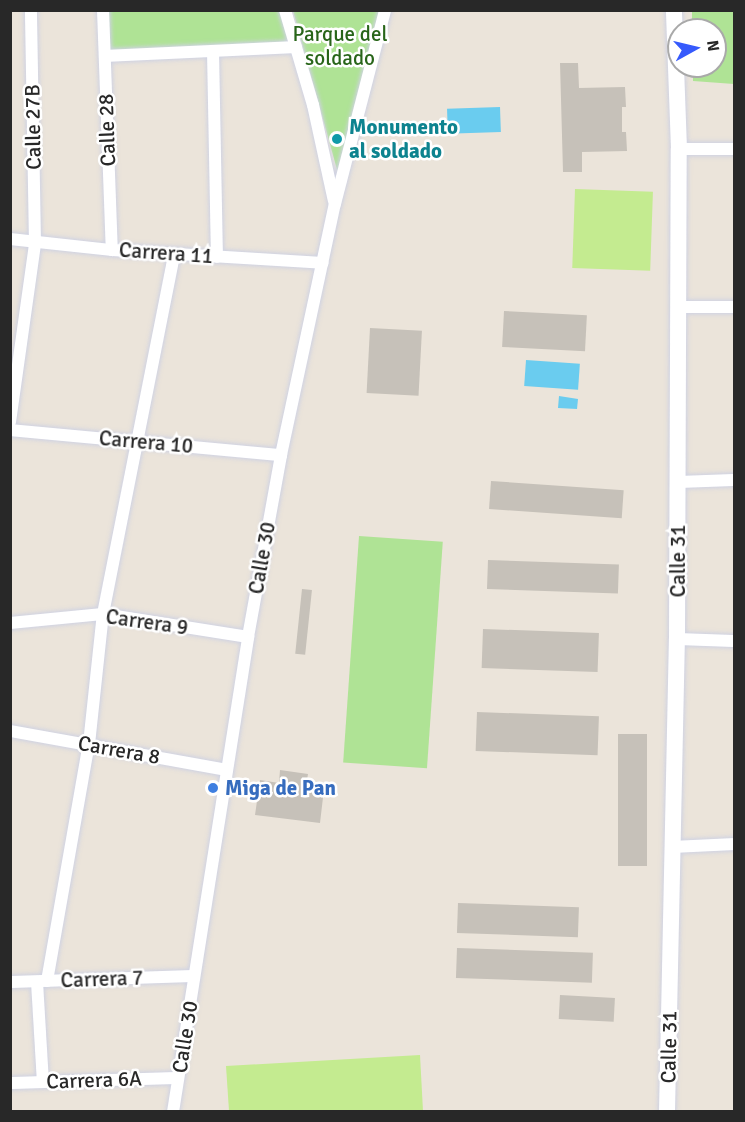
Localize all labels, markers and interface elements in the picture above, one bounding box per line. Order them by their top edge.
north arrow [667,18,727,78]
park label: Parque del soldado [292,21,388,71]
text: N [702,39,724,53]
street label: Calle 27B [20,84,46,170]
street label: Calle 28 [93,93,121,167]
place label: Monumento al soldado [349,114,458,164]
marker: Monumento al soldado [330,132,344,146]
street label: Carrera 11 [118,237,214,269]
street label: Carrera 10 [98,425,194,459]
street label: Calle 30 [243,520,281,596]
street label: Calle 31 [665,525,691,597]
street label: Carrera 9 [104,604,190,640]
street label: Carrera 8 [76,730,162,770]
place label: Miga de Pan [225,775,336,801]
marker: Miga de Pan [206,781,220,795]
street label: Carrera 7 [60,965,144,993]
street label: Calle 30 [167,999,203,1075]
street label: Calle 31 [656,1010,682,1084]
street label: Carrera 6A [46,1066,142,1094]

